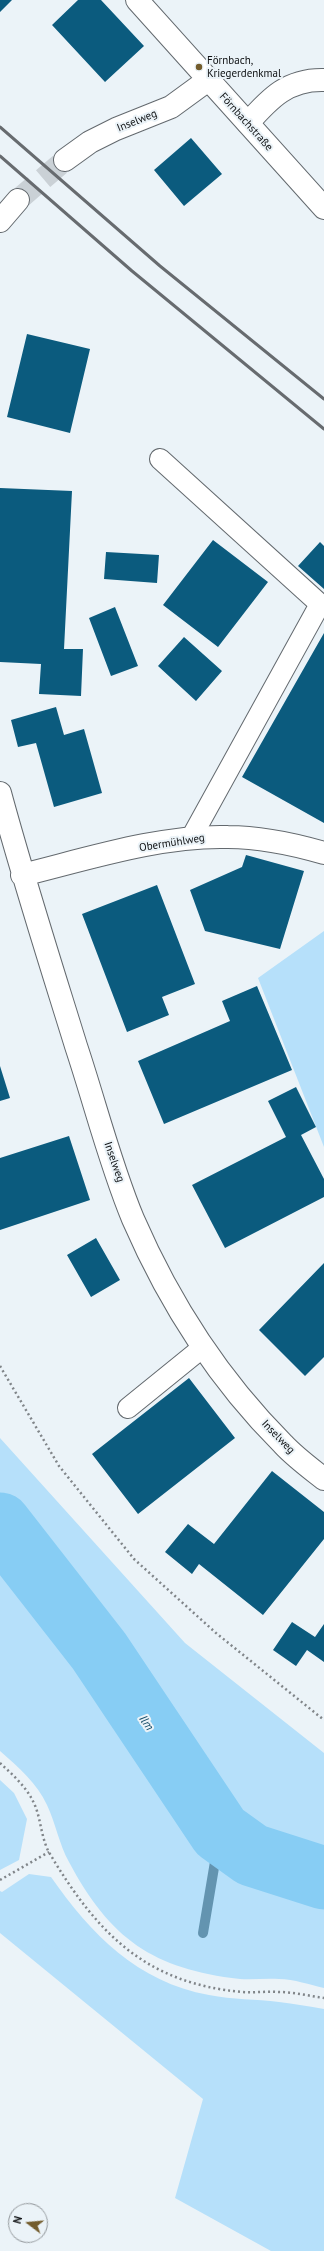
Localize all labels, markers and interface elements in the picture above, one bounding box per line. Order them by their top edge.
place label: Förnbach, Kriegerdenkmal [207,54,281,80]
marker: Förnbach, Kriegerdenkmal [194,62,204,72]
street label: Förnbachstraße [217,90,275,154]
street label: Inselweg [115,107,159,135]
street label: Obermühlweg [138,831,206,855]
street label: Inselweg [101,1140,127,1184]
street label: Inselweg [259,1417,297,1457]
water label: Ilm [136,1712,156,1734]
north arrow [8,2203,48,2243]
text: N [10,2215,25,2225]

